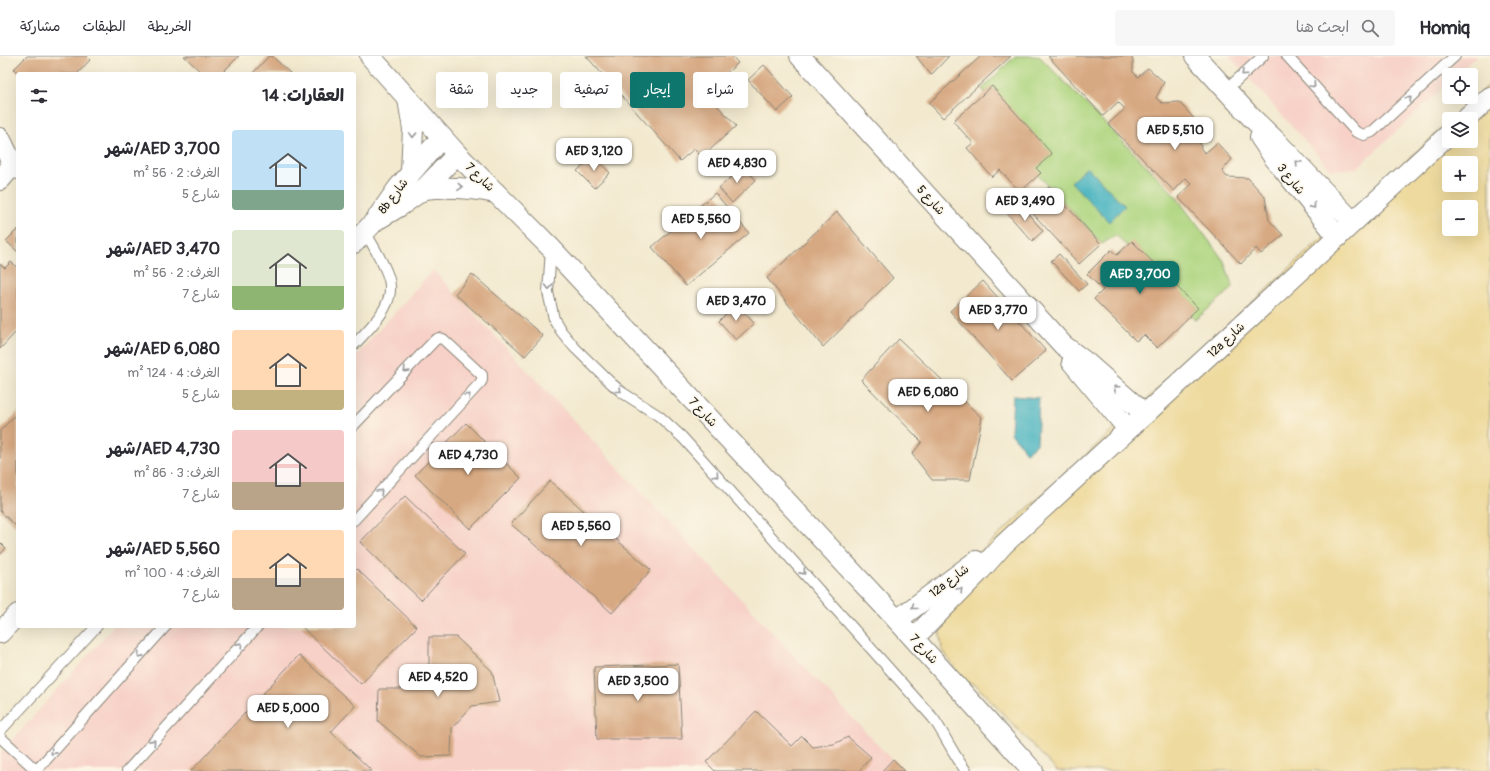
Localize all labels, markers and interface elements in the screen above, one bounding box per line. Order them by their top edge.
search box [1115,10,1395,46]
text: Homiq [1419,16,1470,40]
icon: search [1359,17,1381,39]
text: مشاركة [20,18,60,35]
text: الطبقات [82,18,126,35]
text: الخريطة [148,18,191,35]
text: ابحث هنا [1296,18,1349,37]
one-way arrow [1242,68,1249,75]
map controls [1442,68,1478,236]
button: locate [1442,68,1478,104]
chip: شقة [436,72,488,108]
chip: جديد [496,72,552,108]
chip: تصفية [560,72,622,108]
chip: إيجار [630,72,685,108]
chip: شراء [693,72,748,108]
one-way arrow [1309,80,1316,87]
icon: filters [28,85,50,107]
text: العقارات: 14 [262,85,344,106]
one-way arrow [1404,96,1411,103]
button: layers [1442,112,1478,148]
pin: AED 5,510 [1129,117,1221,151]
text: AED 5,510 [1146,122,1204,138]
one-way arrow [409,132,417,138]
text: AED 3,700/شهر [105,138,220,159]
pin: AED 3,120 [548,138,640,172]
text: AED 3,120 [565,143,623,159]
icon: home [264,146,312,194]
pin: AED 4,830 [691,150,783,184]
text: AED 4,830 [707,155,767,171]
button: + [1442,156,1478,192]
street label: شارع 7 [461,160,497,196]
one-way arrow [1295,160,1303,168]
street label: شارع 3 [1273,161,1308,198]
text: الغرف: 2 · 56 m² [133,165,220,181]
street label: 8b شارع [375,176,412,218]
street label: شارع 5 [913,182,948,219]
one-way arrow [457,183,463,192]
text: شارع 5 [182,186,220,202]
pin: AED 3,490 [979,188,1071,222]
text: AED 3,490 [995,193,1055,209]
button: − [1442,200,1478,236]
one-way arrow [1308,202,1315,209]
pin: AED 5,560 [655,206,747,240]
text: AED 5,560 [671,211,731,227]
text: AED 3,470/شهر [107,238,220,259]
icon: home [264,246,312,294]
pin: AED 3,700 [1094,261,1186,295]
text: الغرف: 2 · 56 m² [133,265,220,281]
text: AED 3,700 [1109,266,1171,282]
one-way arrow [544,283,553,290]
text: شارع 7 [182,286,220,302]
pin: AED 3,470 [690,288,782,322]
text: AED 3,470 [706,293,766,309]
pin: AED 3,770 [952,297,1044,331]
text: AED 3,770 [968,302,1028,318]
street label: 12a شارع [1205,319,1249,362]
text: AED 6,080/شهر [105,338,220,359]
icon: home [264,346,312,394]
text: الغرف: 4 · 124 m² [128,365,220,381]
one-way arrow [404,365,411,373]
pin: AED 6,080 [882,379,974,413]
text: AED 6,080 [897,384,959,400]
one-way arrow [615,385,622,392]
text: شارع 5 [182,386,220,402]
one-way arrow [1113,386,1120,393]
one-way arrow [464,393,471,401]
street label: شارع 7 [685,394,720,431]
text: AED 4,730/شهر [107,438,220,459]
pin: AED 4,730 [422,442,514,476]
icon: home [264,446,312,494]
text: AED 4,730 [438,447,498,463]
text: الغرف: 3 · 86 m² [134,465,220,481]
one-way arrow [711,470,719,478]
text: شارع 7 [182,486,220,502]
one-way arrow [376,489,383,497]
pin: AED 5,560 [535,513,627,547]
text: AED 5,560 [551,518,611,534]
text: AED 5,560/شهر [107,538,220,559]
icon: home [264,546,312,594]
street label: 12a شارع [927,562,973,602]
text: الغرف: 4 · 100 m² [125,565,220,581]
one-way arrow [798,567,805,575]
text: شارع 7 [182,586,220,602]
one-way arrow [955,587,963,595]
one-way arrow [912,603,919,610]
street label: شارع 7 [906,631,941,668]
one-way arrow [236,643,243,650]
one-way arrow [138,650,145,658]
pin: AED 4,520 [392,664,484,698]
pin: AED 3,500 [592,668,684,702]
text: AED 4,520 [408,669,468,685]
text: AED 3,500 [607,673,669,689]
pin: AED 5,000 [242,695,334,729]
text: AED 5,000 [256,700,320,716]
one-way arrow [149,739,156,747]
one-way arrow [51,747,58,755]

